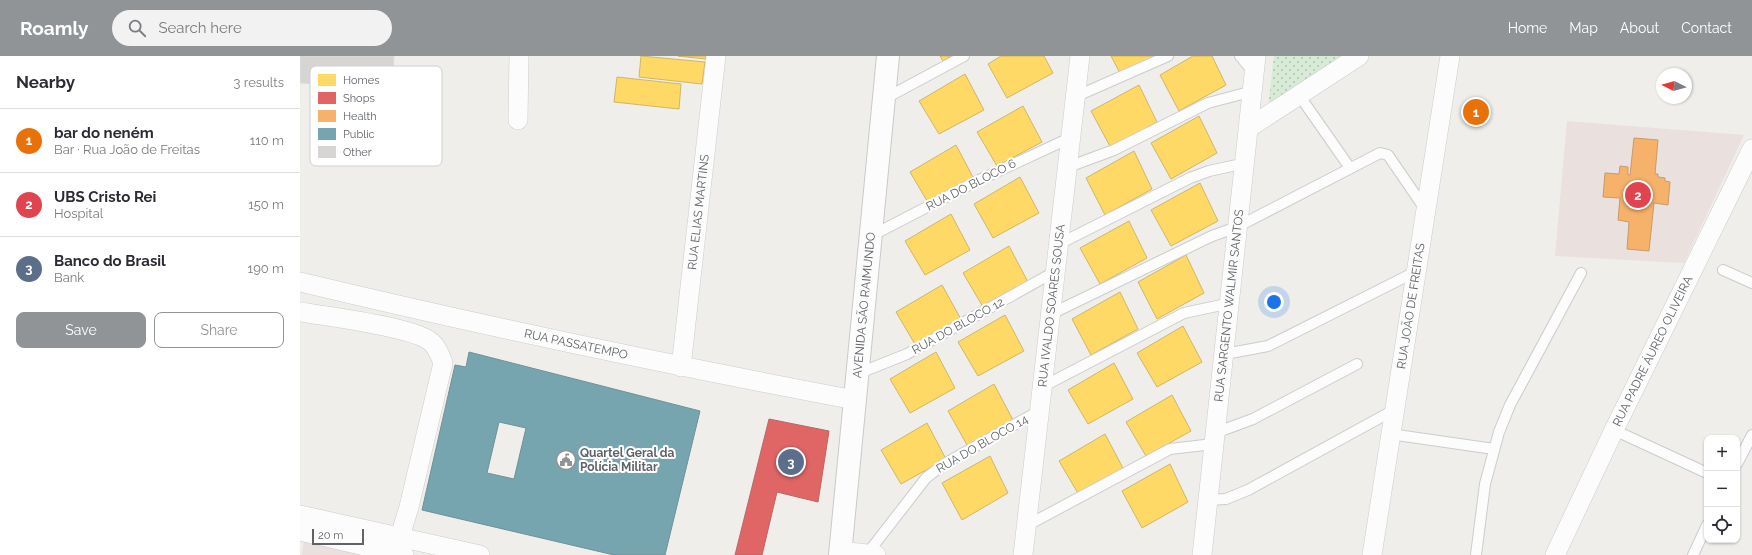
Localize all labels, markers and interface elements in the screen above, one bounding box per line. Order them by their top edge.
search box [112,10,392,46]
text: Roamly [20,17,88,39]
icon: search [126,17,148,39]
text: Search here [158,19,242,37]
text: Home [1508,20,1547,36]
text: Map [1569,20,1598,36]
text: About [1620,20,1659,36]
text: Contact [1681,20,1732,36]
legend [310,66,442,166]
north arrow [1656,68,1692,104]
text: Nearby [16,72,75,92]
text: Homes [343,74,379,87]
text: 3 results [234,75,284,90]
text: Shops [343,92,375,105]
pin: 1 [1463,97,1489,127]
text: Health [343,110,377,123]
text: bar do neném [54,124,154,142]
text: Public [343,128,375,141]
text: 1 [26,133,32,148]
text: 110 m [250,133,284,148]
text: Bar · Rua João de Freitas [54,142,200,157]
text: Other [343,146,372,159]
street label: RUA ELIAS MARTINS [685,153,712,271]
street label: RUA DO BLOCO 6 [924,156,1018,214]
pin: 2 [1625,180,1651,210]
text: UBS Cristo Rei [54,188,156,206]
text: 2 [25,197,33,212]
text: 150 m [248,197,284,212]
text: Hospital [54,206,103,221]
street label: RUA SARGENTO WALMIR SANTOS [1212,208,1246,402]
street label: RUA IVALDO SOARES SOUSA [1035,223,1068,388]
street label: AVENIDA SÃO RAIMUNDO [850,232,878,379]
street label: RUA JOÃO DE FREITAS [1394,242,1428,370]
text: Banco do Brasil [54,252,166,270]
text: 3 [25,261,33,276]
text: 190 m [248,261,284,276]
text: Bank [54,270,84,285]
street label: RUA PADRE ÁUREO OLIVEIRA [1610,274,1696,429]
your location [1264,292,1284,312]
street label: RUA DO BLOCO 12 [909,295,1007,357]
button: Save [16,312,146,348]
button: Share [154,312,284,348]
street label: RUA PASSATEMPO [523,326,629,362]
street label: RUA DO BLOCO 14 [934,412,1031,476]
map controls [1704,435,1740,543]
button: + [1704,435,1740,471]
place label: Quartel Geral da Polícia Militar [580,446,675,474]
pin: 3 [778,447,804,477]
public building icon: Quartel Geral da Polícia Militar [555,449,577,471]
button: − [1704,471,1740,507]
button: locate [1704,507,1740,543]
scale bar [312,527,364,546]
text: 20 m [318,529,343,542]

